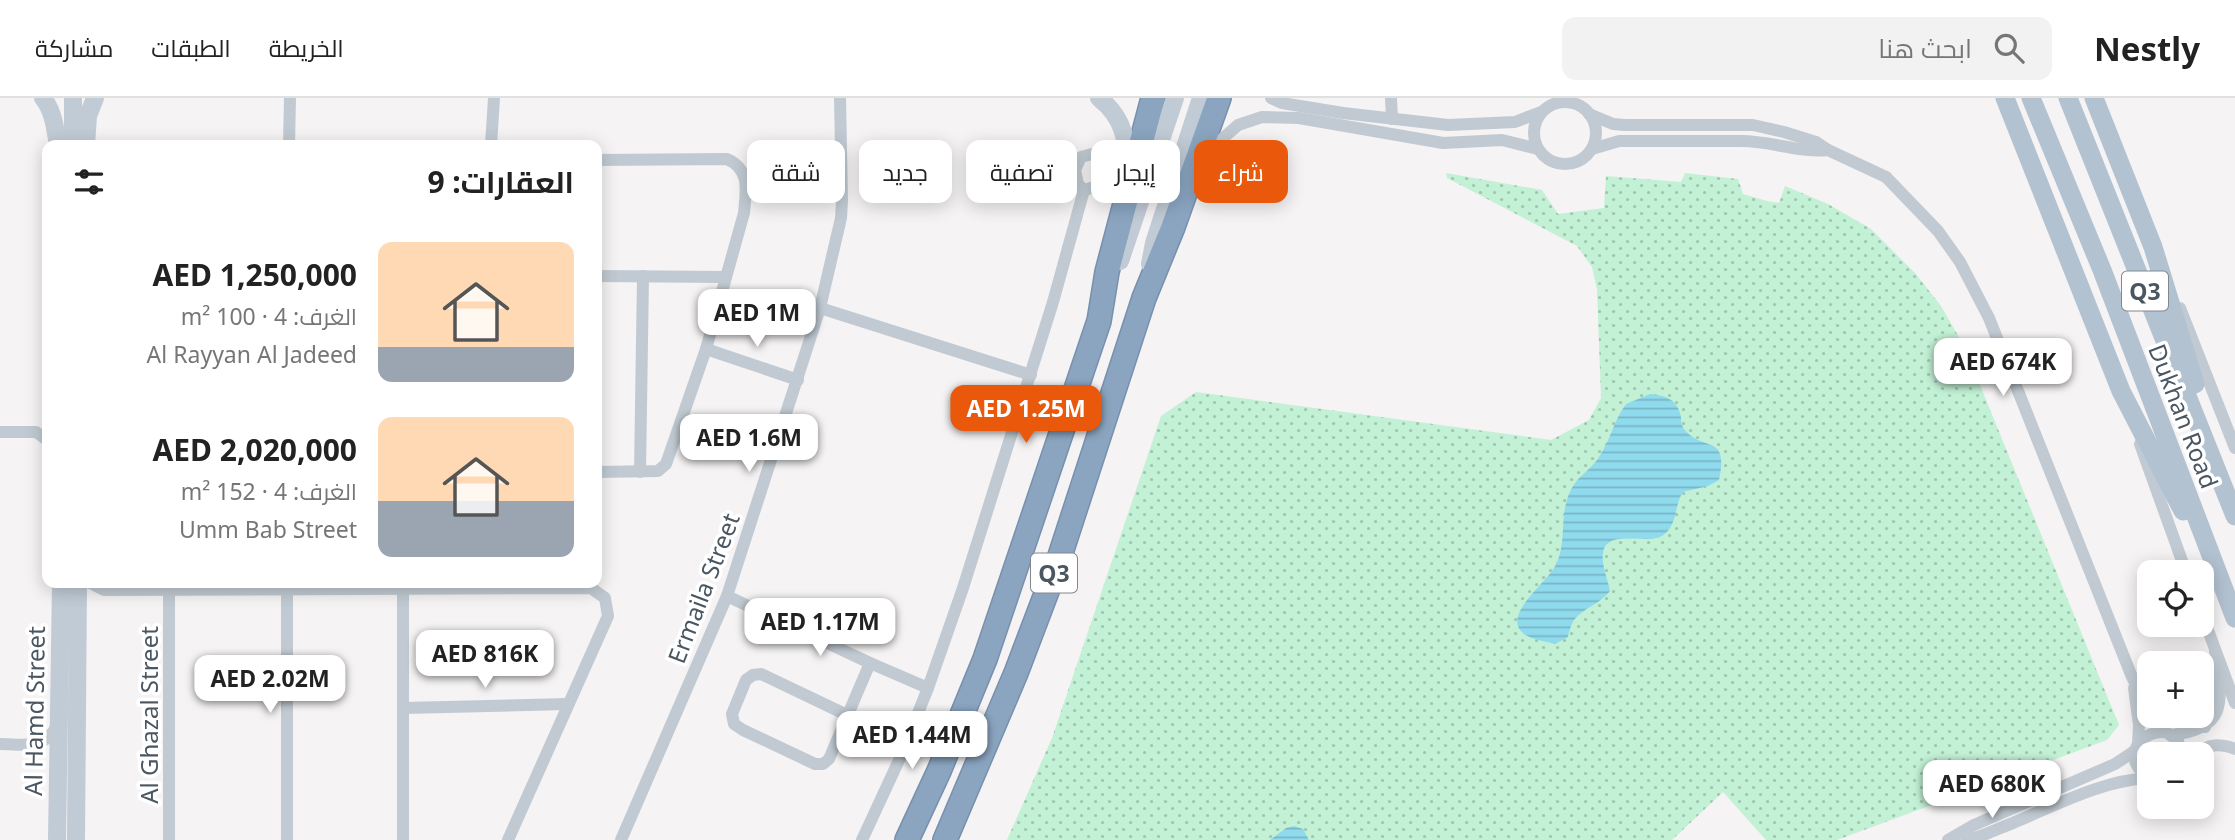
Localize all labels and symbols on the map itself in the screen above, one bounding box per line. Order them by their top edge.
road number: Q3 [2122,272,2168,310]
pin: AED 1M [700,289,814,349]
pin: AED 674K [1931,338,2075,398]
street label: Dukhan Road [2141,339,2227,493]
pin: AED 1.25M [946,386,1106,445]
pin: AED 1.6M [677,414,821,474]
street label: Ermaila Street [659,508,747,668]
road number: Q3 [1031,554,1077,593]
pin: AED 1.17M [740,598,900,658]
street label: Al Hamd Street [16,626,52,796]
street label: Al Ghazal Street [132,626,165,804]
pin: AED 816K [413,630,557,690]
pin: AED 2.02M [190,656,350,715]
pin: AED 1.44M [832,712,992,771]
pin: AED 680K [1920,760,2064,820]

